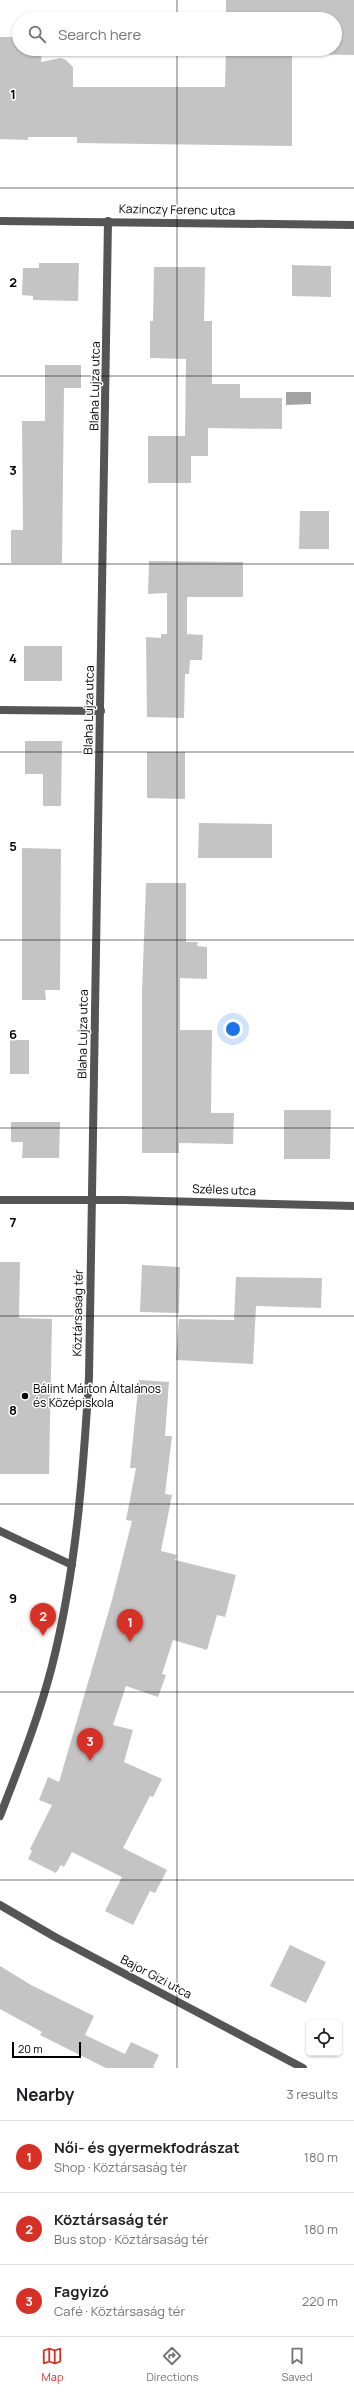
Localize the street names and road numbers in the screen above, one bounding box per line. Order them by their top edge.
street label: Kazinczy Ferenc utca [119,200,235,219]
street label: Blaha Lujza utca [85,341,104,431]
street label: Blaha Lujza utca [79,665,98,755]
street label: Blaha Lujza utca [73,989,92,1079]
street label: Széles utca [192,1180,256,1199]
street label: Köztársaság tér [68,1269,87,1357]
street label: Bajor Gizi utca [118,1951,195,2003]

